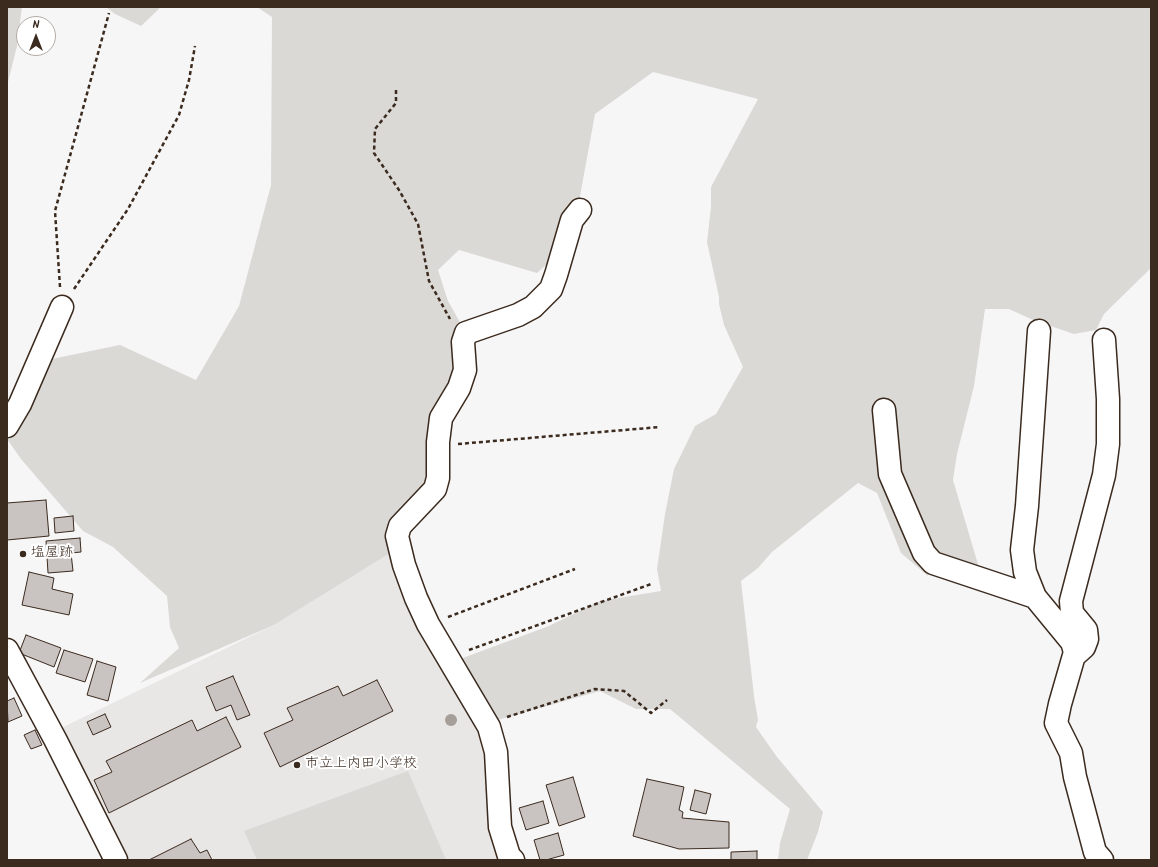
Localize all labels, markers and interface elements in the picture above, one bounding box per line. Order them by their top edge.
north arrow [16,16,56,56]
text: N [33,16,39,34]
place label: 塩屋跡 [31,546,73,562]
marker: 塩屋跡 [18,549,28,559]
place label: 市立上内田小学校 [305,757,417,773]
marker: 市立上内田小学校 [292,760,302,770]

